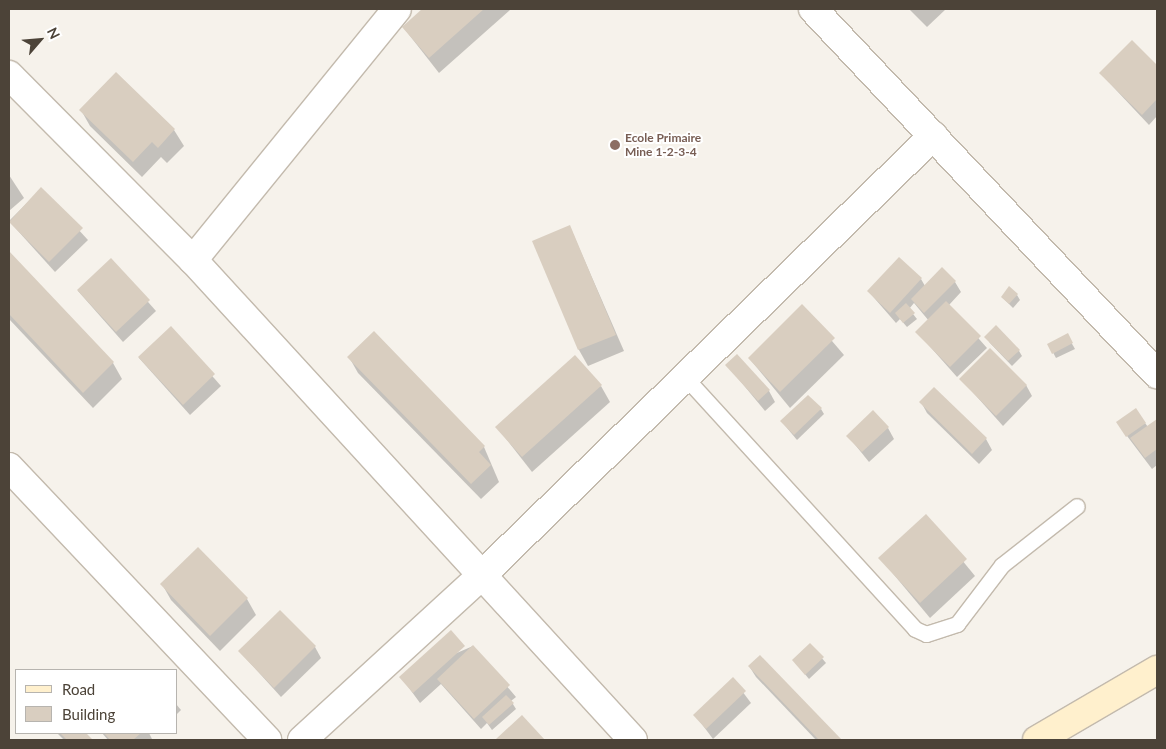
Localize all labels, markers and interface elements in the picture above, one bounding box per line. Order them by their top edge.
north arrow [15,15,65,65]
text: N [44,24,64,42]
place label: Ecole Primaire Mine 1-2-3-4 [625,131,701,159]
marker: Ecole Primaire Mine 1-2-3-4 [609,139,621,151]
legend [15,669,178,734]
text: Road [62,680,95,698]
text: Building [62,705,115,723]

